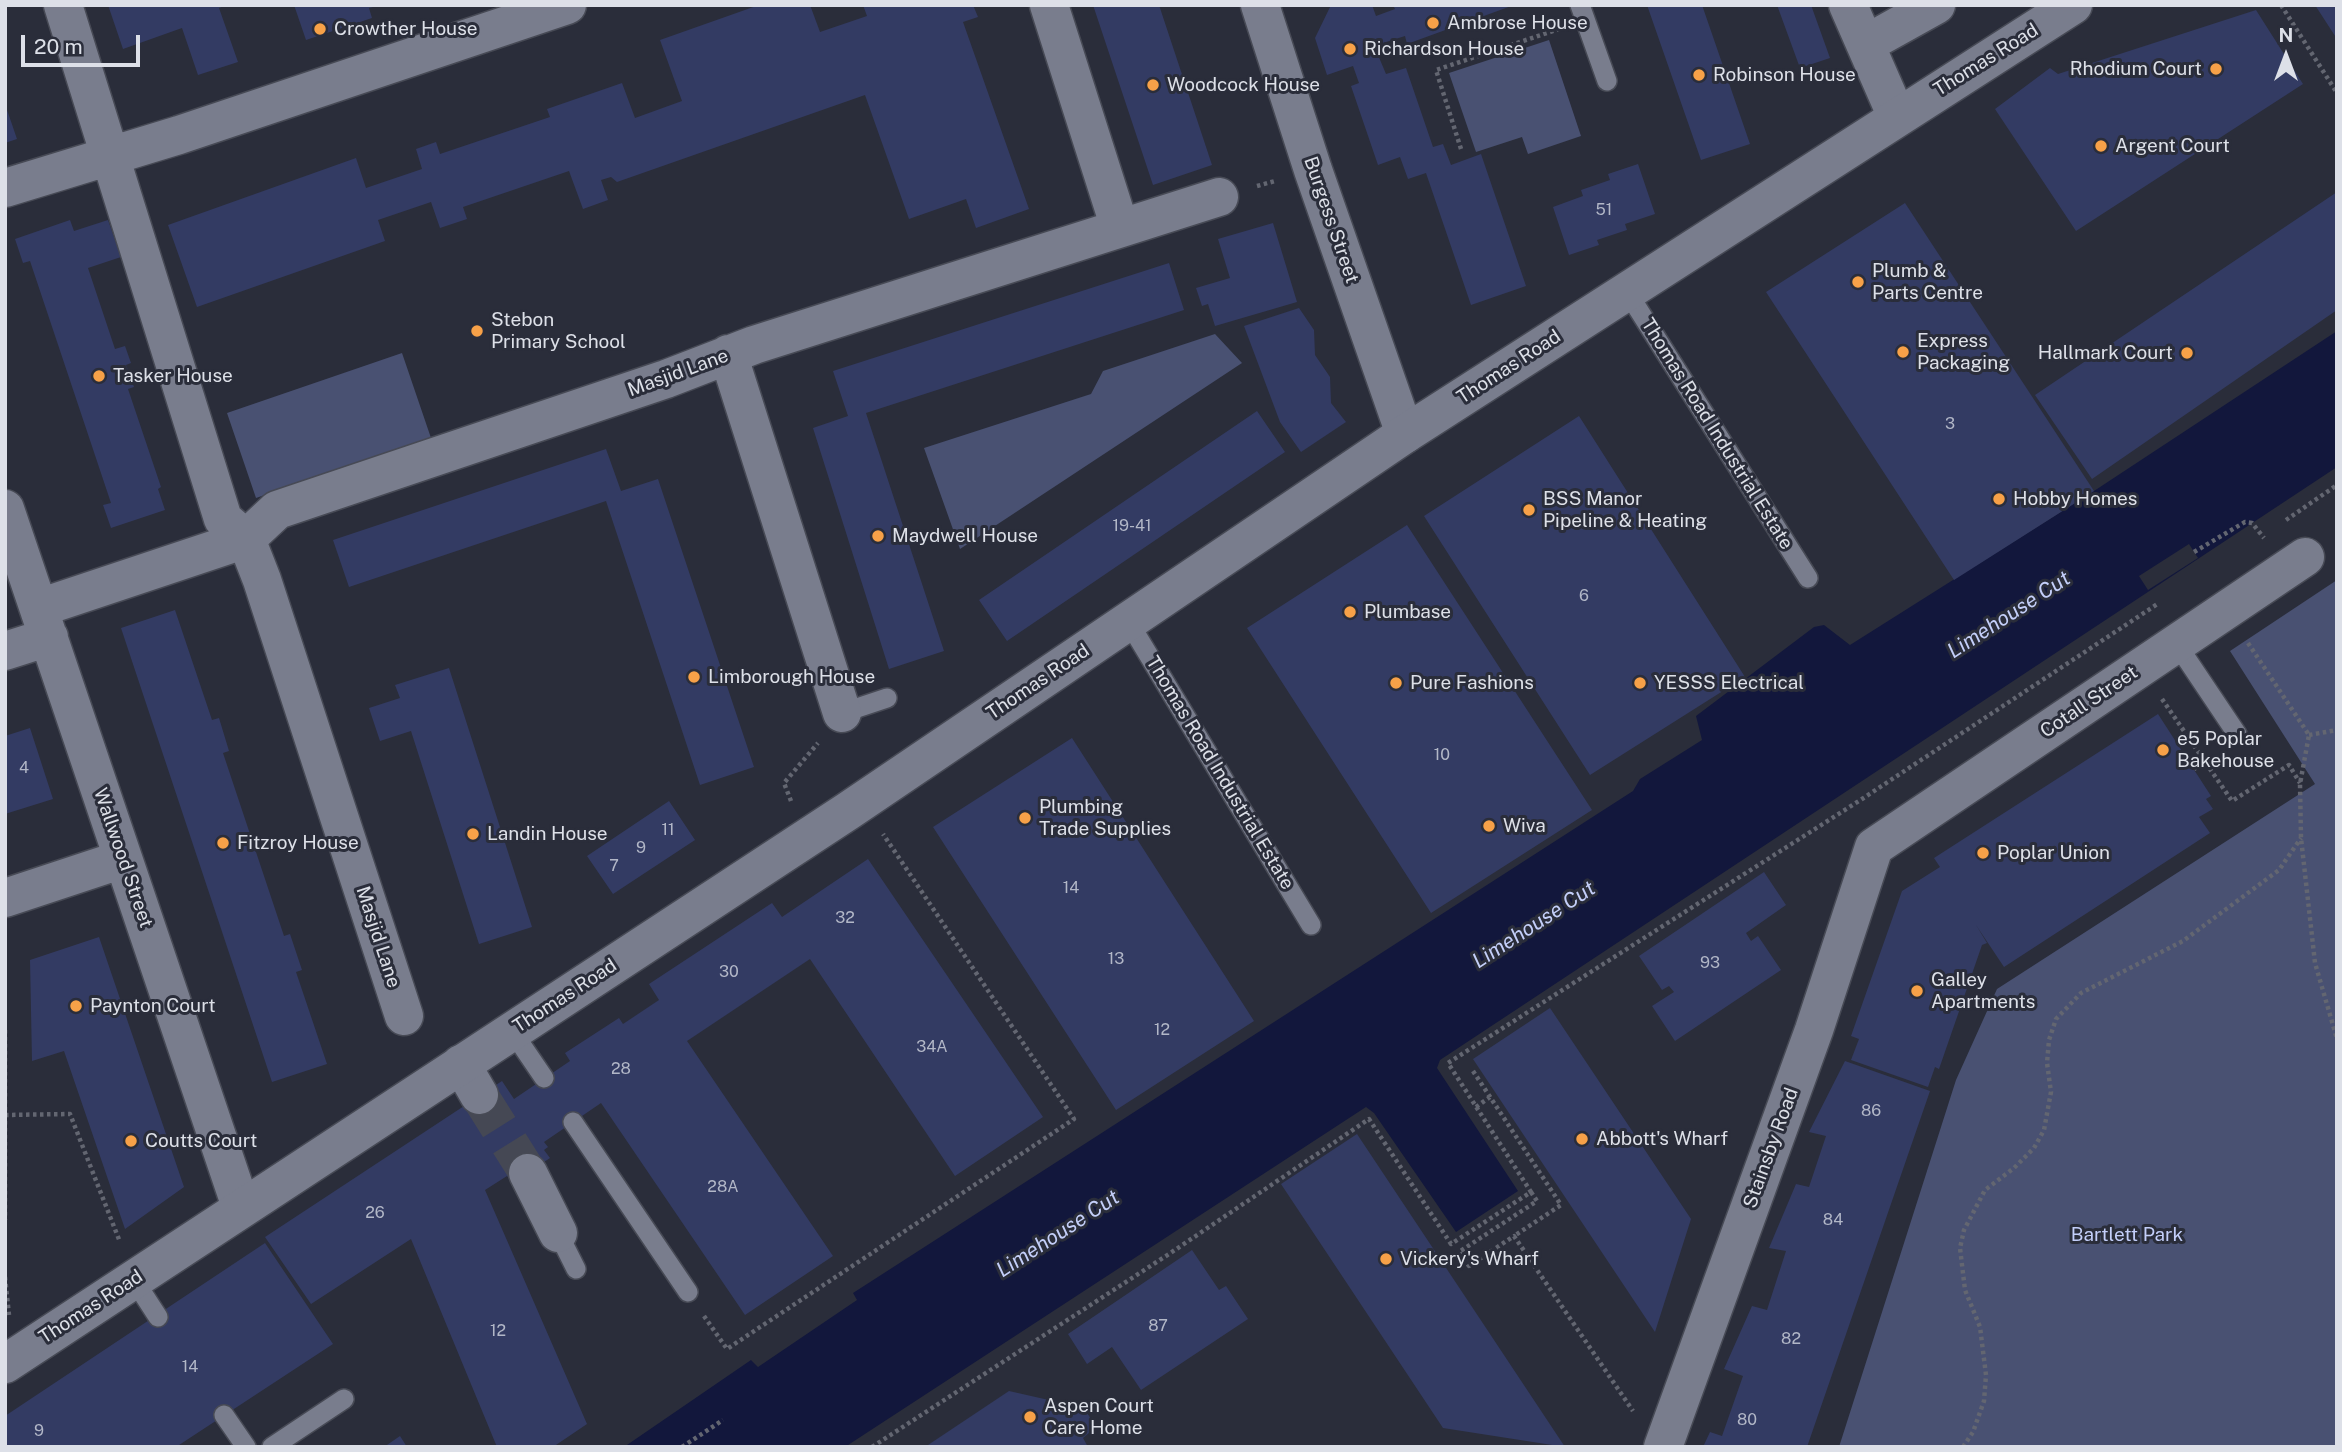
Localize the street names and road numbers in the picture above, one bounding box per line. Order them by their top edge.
street label: Thomas Road [1929,19,2043,101]
street label: Burgess Street [1299,154,1363,286]
street label: Thomas Road Industrial Estate [1636,314,1798,554]
street label: Thomas Road [1453,325,1565,409]
street label: Masjid Lane [625,344,731,402]
street label: Thomas Road [982,639,1094,725]
street label: Thomas Road Industrial Estate [1141,652,1299,894]
street label: Cotall Street [2036,661,2142,743]
street label: Wallwood Street [88,785,158,931]
street label: Masjid Lane [351,883,405,991]
street label: Thomas Road [509,954,621,1038]
street label: Stainsby Road [1739,1085,1803,1211]
street label: Thomas Road [35,1265,147,1349]

